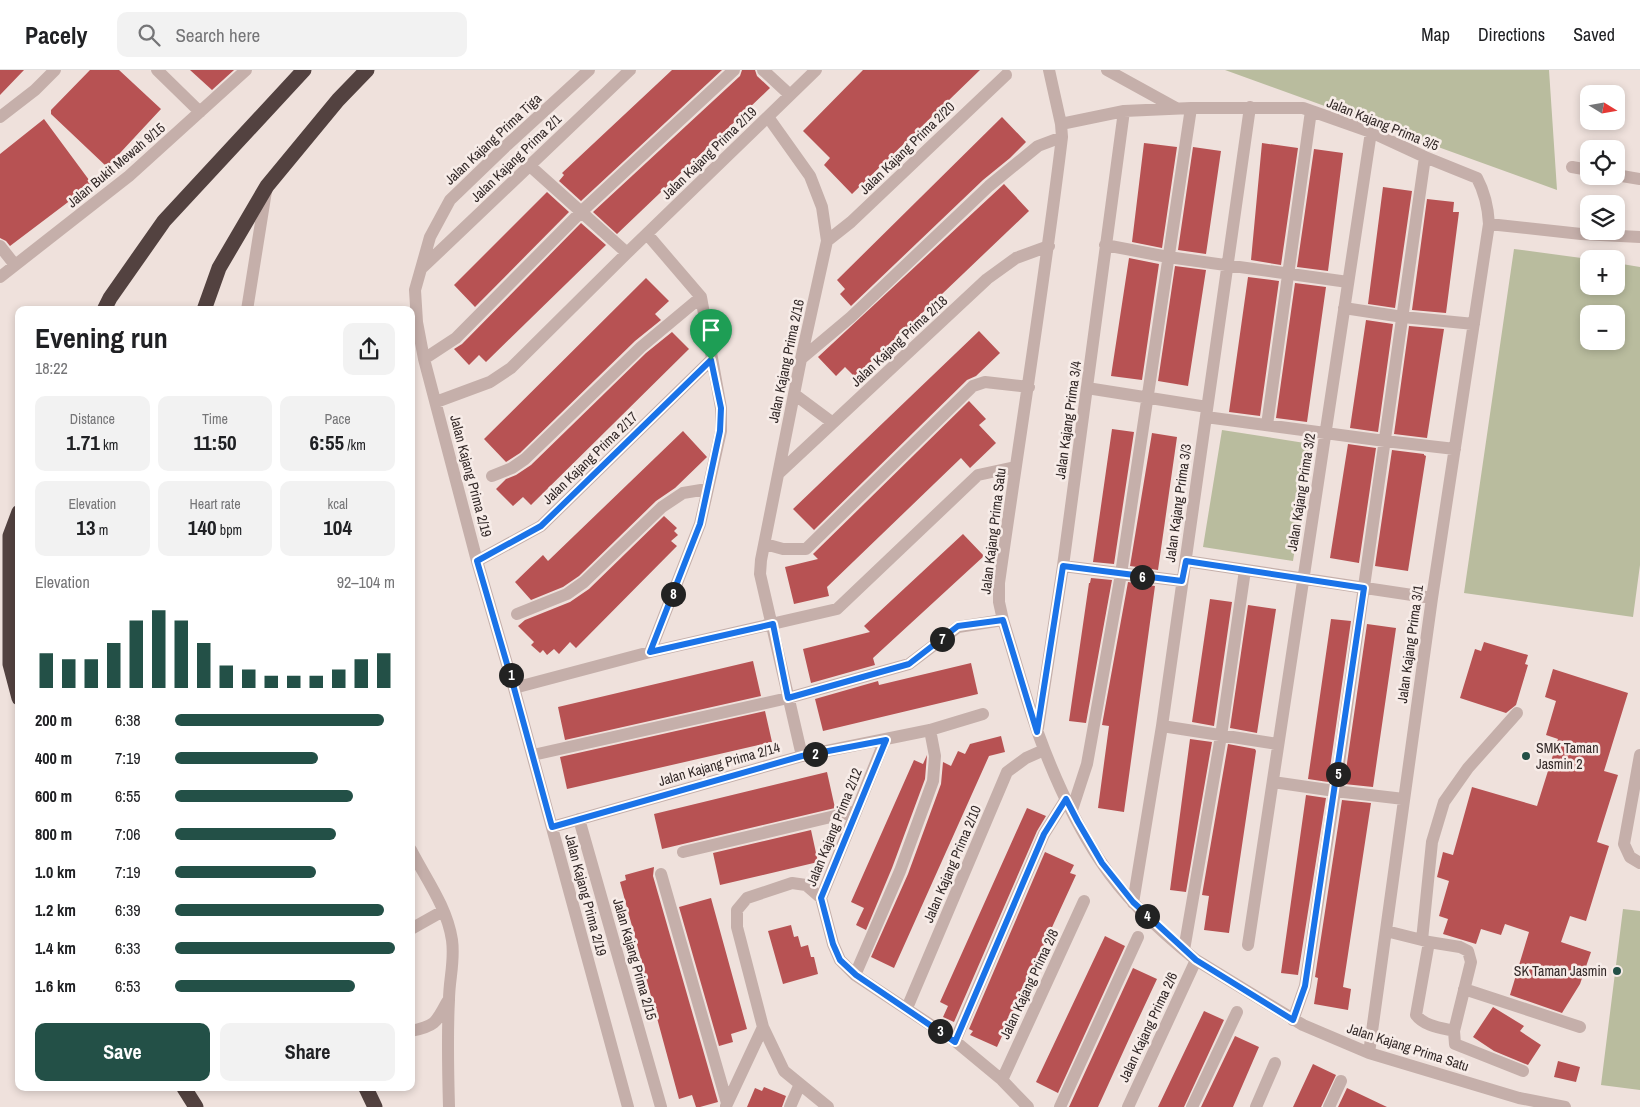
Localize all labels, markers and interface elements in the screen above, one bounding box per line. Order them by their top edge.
search box [117,12,467,57]
text: Pacely [25,19,87,51]
icon: search [135,21,163,49]
text: Search here [175,22,260,48]
text: Map [1421,22,1450,47]
text: Directions [1478,22,1545,47]
text: Saved [1573,22,1615,47]
north arrow [1580,85,1625,130]
map controls [1580,85,1625,350]
street label: Jalan Kajang Prima Tiga [441,89,546,189]
street label: Jalan Kajang Prima 3/5 [1324,93,1442,155]
street label: Jalan Kajang Prima 2/20 [856,98,958,198]
street label: Jalan Kajang Prima 2/19 [658,103,760,203]
street label: Jalan Kajang Prima 2/1 [467,110,566,206]
street label: Jalan Bukit Mewah 9/15 [63,119,169,211]
button: locate [1580,140,1625,185]
button: layers [1580,195,1625,240]
button: + [1580,250,1625,295]
street label: Jalan Kajang Prima 2/18 [847,292,951,390]
street label: Jalan Kajang Prima 2/16 [764,298,808,424]
button: − [1580,305,1625,350]
pin [690,309,732,360]
icon: arrive [697,316,725,344]
text: Evening run [35,319,168,357]
button: share [343,323,395,375]
text: 18:22 [35,357,68,379]
street label: Jalan Kajang Prima 3/4 [1051,359,1085,480]
street label: Jalan Kajang Prima 2/17 [539,408,641,508]
text: Distance [70,410,115,428]
text: Time [202,410,228,428]
text: Pace [325,410,351,428]
street label: Jalan Kajang Prima 2/19 [446,413,496,539]
text: 1.71 [66,428,100,457]
text: 11:50 [193,428,237,457]
text: 6:55 [310,428,344,457]
street label: Jalan Kajang Prima 3/2 [1283,432,1319,552]
text: km [100,436,118,454]
text: /km [344,436,366,454]
street label: Jalan Kajang Prima 3/3 [1161,443,1195,563]
street label: Jalan Kajang Prima Satu [976,467,1010,595]
text: Elevation [68,495,116,513]
text: Heart rate [189,495,241,513]
text: kcal [327,495,348,513]
text: 13 [76,513,96,542]
text: 140 [188,513,217,542]
text: 104 [323,513,352,542]
text: m [96,521,108,539]
text: bpm [217,521,242,539]
pin: 6 [1130,564,1154,590]
text: 6 [1139,568,1146,586]
text: Elevation [35,571,90,593]
text: 92–104 m [337,571,395,593]
pin: 8 [660,582,686,606]
street label: Jalan Kajang Prima 3/1 [1393,583,1427,704]
text: 8 [670,585,677,603]
pin: 7 [930,626,954,652]
text: 7 [939,630,946,648]
pin: 1 [498,662,524,688]
text: 1 [508,666,515,684]
text: 200 m [35,709,72,731]
text: 6:38 [115,709,141,731]
street label: Jalan Kajang Prima 2/14 [656,738,782,790]
place label: SMK Taman Jasmin 2 [1536,739,1599,773]
pin: 2 [802,742,828,766]
text: 2 [812,745,819,763]
text: 400 m [35,747,72,769]
text: 7:19 [115,747,141,769]
marker: SMK Taman Jasmin 2 [1520,750,1532,762]
pin: 5 [1326,762,1350,786]
street label: Jalan Kajang Prima 2/12 [802,765,866,889]
text: 5 [1335,765,1342,783]
text: 600 m [35,785,72,807]
text: 6:55 [115,785,141,807]
street label: Jalan Kajang Prima 2/10 [919,803,985,925]
text: 800 m [35,823,72,845]
text: 7:06 [115,823,141,845]
street label: Jalan Kajang Prima 2/19 [561,832,611,958]
text: 1.0 km [35,861,76,883]
text: 7:19 [115,861,141,883]
street label: Jalan Kajang Prima 2/15 [609,896,661,1022]
text: 1.2 km [35,899,76,921]
text: 6:39 [115,899,141,921]
pin: 4 [1134,904,1160,928]
text: 4 [1144,907,1151,925]
street label: Jalan Kajang Prima 2/8 [996,926,1062,1042]
text: 1.4 km [35,937,76,959]
text: 6:33 [115,937,141,959]
place label: SK Taman Jasmin [1514,962,1607,980]
marker: SK Taman Jasmin [1611,965,1623,977]
street label: Jalan Kajang Prima 2/6 [1115,969,1181,1085]
text: 1.6 km [35,975,76,997]
text: 6:53 [115,975,141,997]
pin: 3 [928,1018,952,1044]
street label: Jalan Kajang Prima Satu [1345,1019,1471,1075]
text: 3 [937,1022,944,1040]
button: Save [35,1023,210,1081]
button: Share [220,1023,395,1081]

